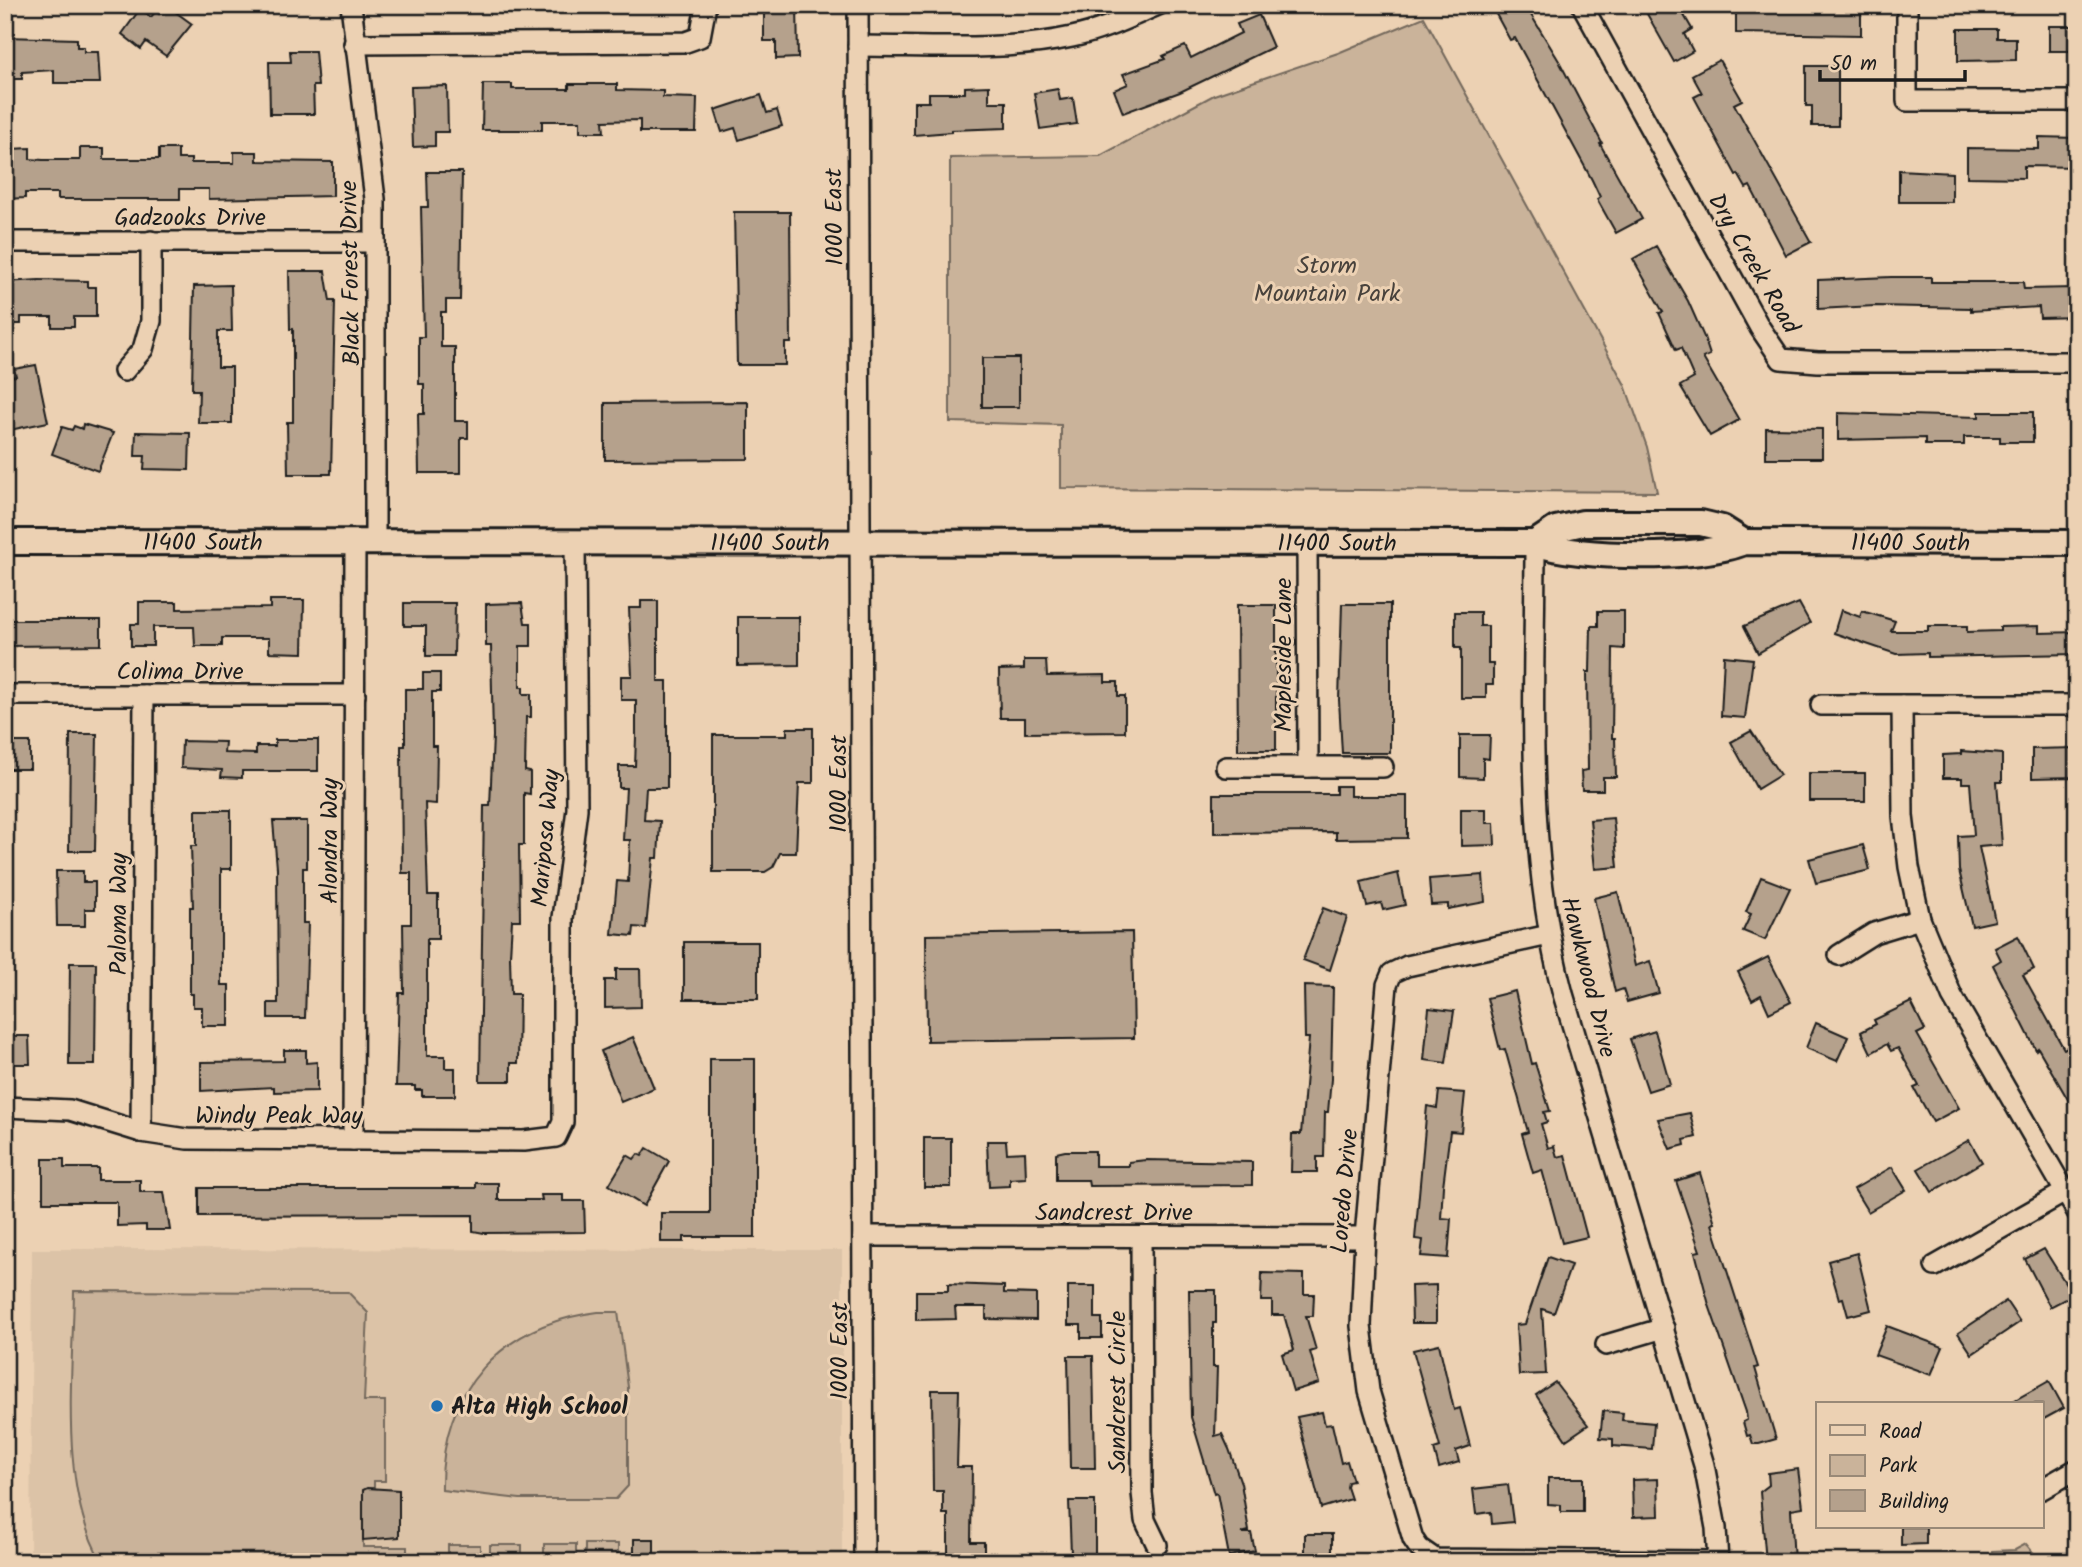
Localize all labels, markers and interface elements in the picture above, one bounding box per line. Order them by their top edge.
scale bar [1820,38,1965,82]
text: 50 m [1830,48,1877,81]
street label: 1000 East [815,167,856,266]
street label: Black Forest Drive [330,180,373,366]
street label: Dry Creek Road [1697,186,1809,342]
street label: Gadzooks Drive [114,199,266,238]
park label: Storm Mountain Park [1254,247,1401,314]
street label: 11400 South [143,524,263,563]
street label: 11400 South [710,524,830,564]
street label: 11400 South [1851,524,1970,564]
street label: 11400 South [1277,525,1397,564]
street label: Mapleside Lane [1265,577,1304,732]
street label: Colima Drive [117,653,244,692]
street label: 1000 East [820,734,859,833]
street label: Mariposa Way [521,767,572,909]
street label: Alondra Way [311,777,350,904]
street label: Paloma Way [100,852,139,975]
street label: Hawkwood Drive [1549,893,1626,1062]
street label: Windy Peak Way [195,1097,363,1136]
street label: Loredo Drive [1321,1127,1370,1255]
street label: Sandcrest Drive [1035,1194,1193,1233]
street label: 1000 East [821,1301,860,1400]
street label: Sandcrest Circle [1099,1310,1138,1473]
place label: Alta High School [451,1388,628,1427]
marker: Alta High School [429,1398,445,1414]
legend [1816,1402,2044,1528]
text: Road [1879,1416,1922,1449]
text: Park [1879,1450,1917,1483]
text: Building [1879,1486,1949,1519]

